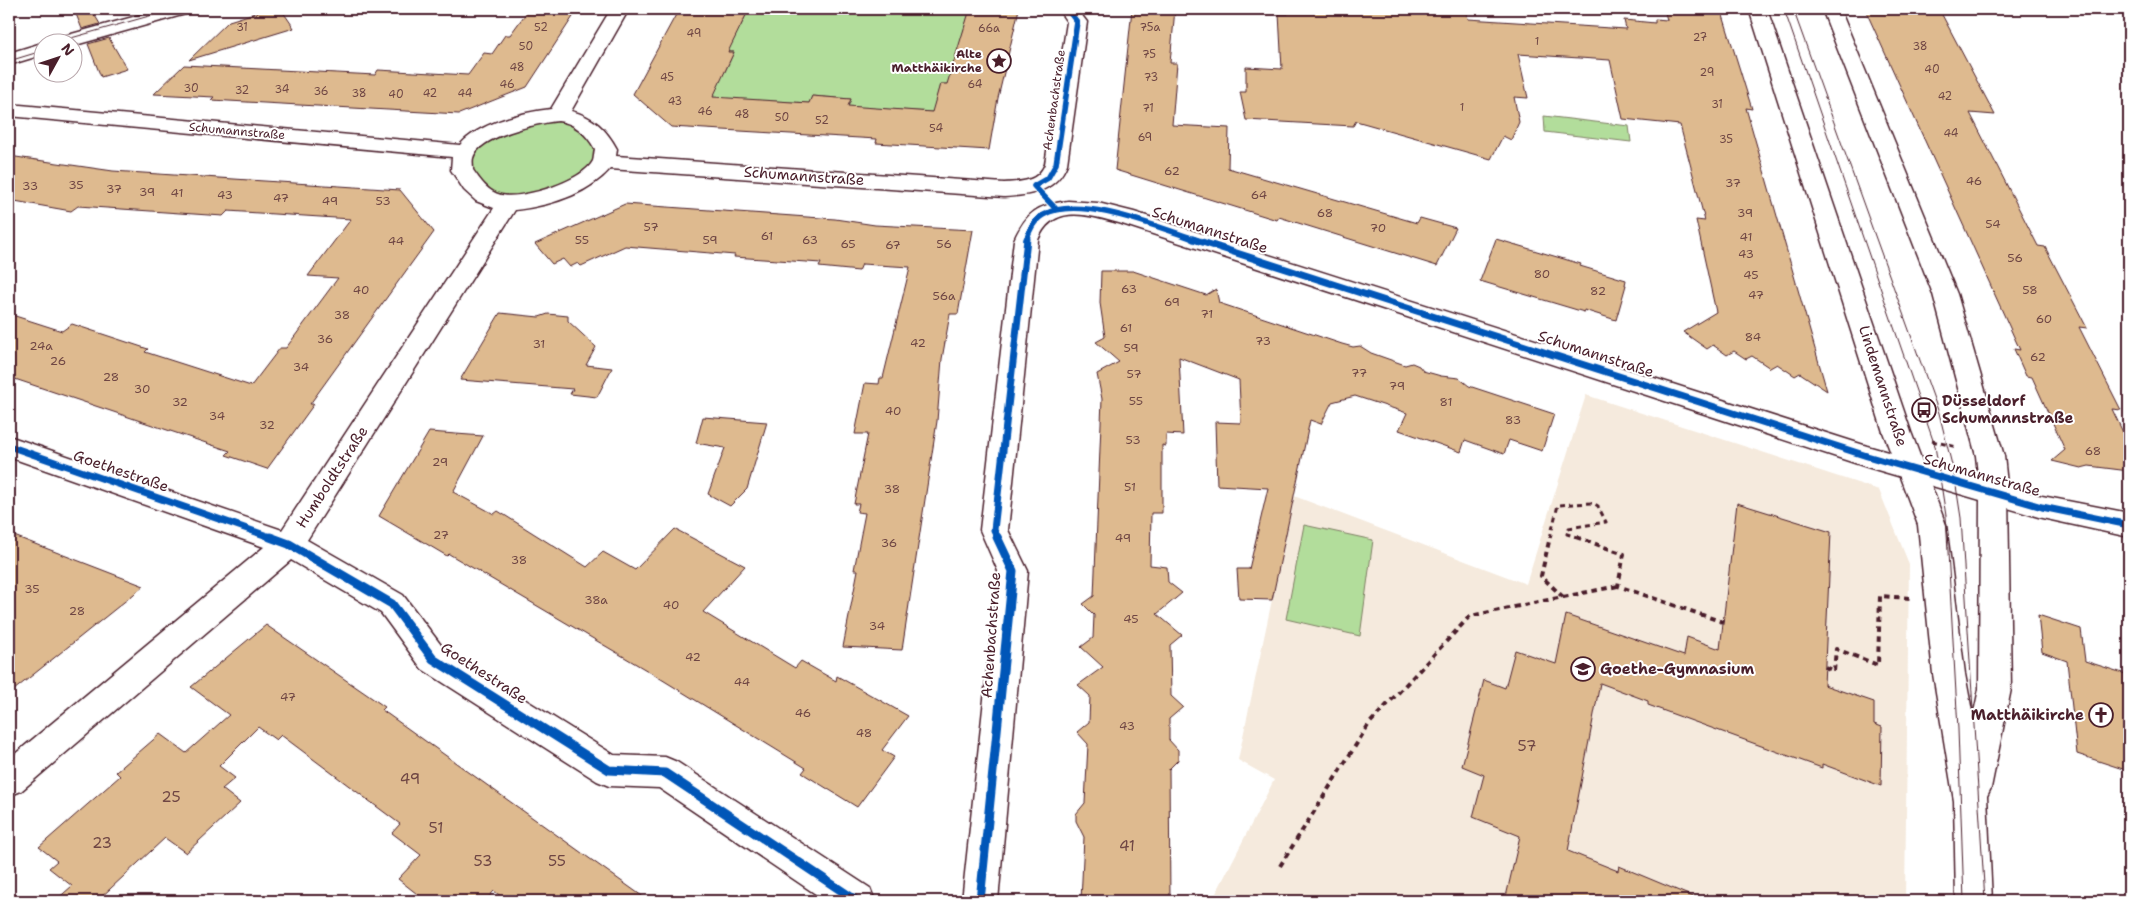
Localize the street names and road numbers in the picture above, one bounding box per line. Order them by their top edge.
street label: Achenbachstraße [1039,49,1069,151]
street label: Schumannstraße [188,119,286,143]
street label: Schumannstraße [743,162,865,190]
street label: Schumannstraße [1149,202,1271,258]
street label: Lindemannstraße [1854,323,1912,449]
street label: Schumannstraße [1535,326,1657,382]
street label: Humboldtstraße [292,422,372,532]
street label: Goethestraße [71,445,171,497]
street label: Schumannstraße [1921,449,2043,501]
street label: Achenbachstraße [977,571,1005,699]
street label: Goethestraße [437,637,531,709]

